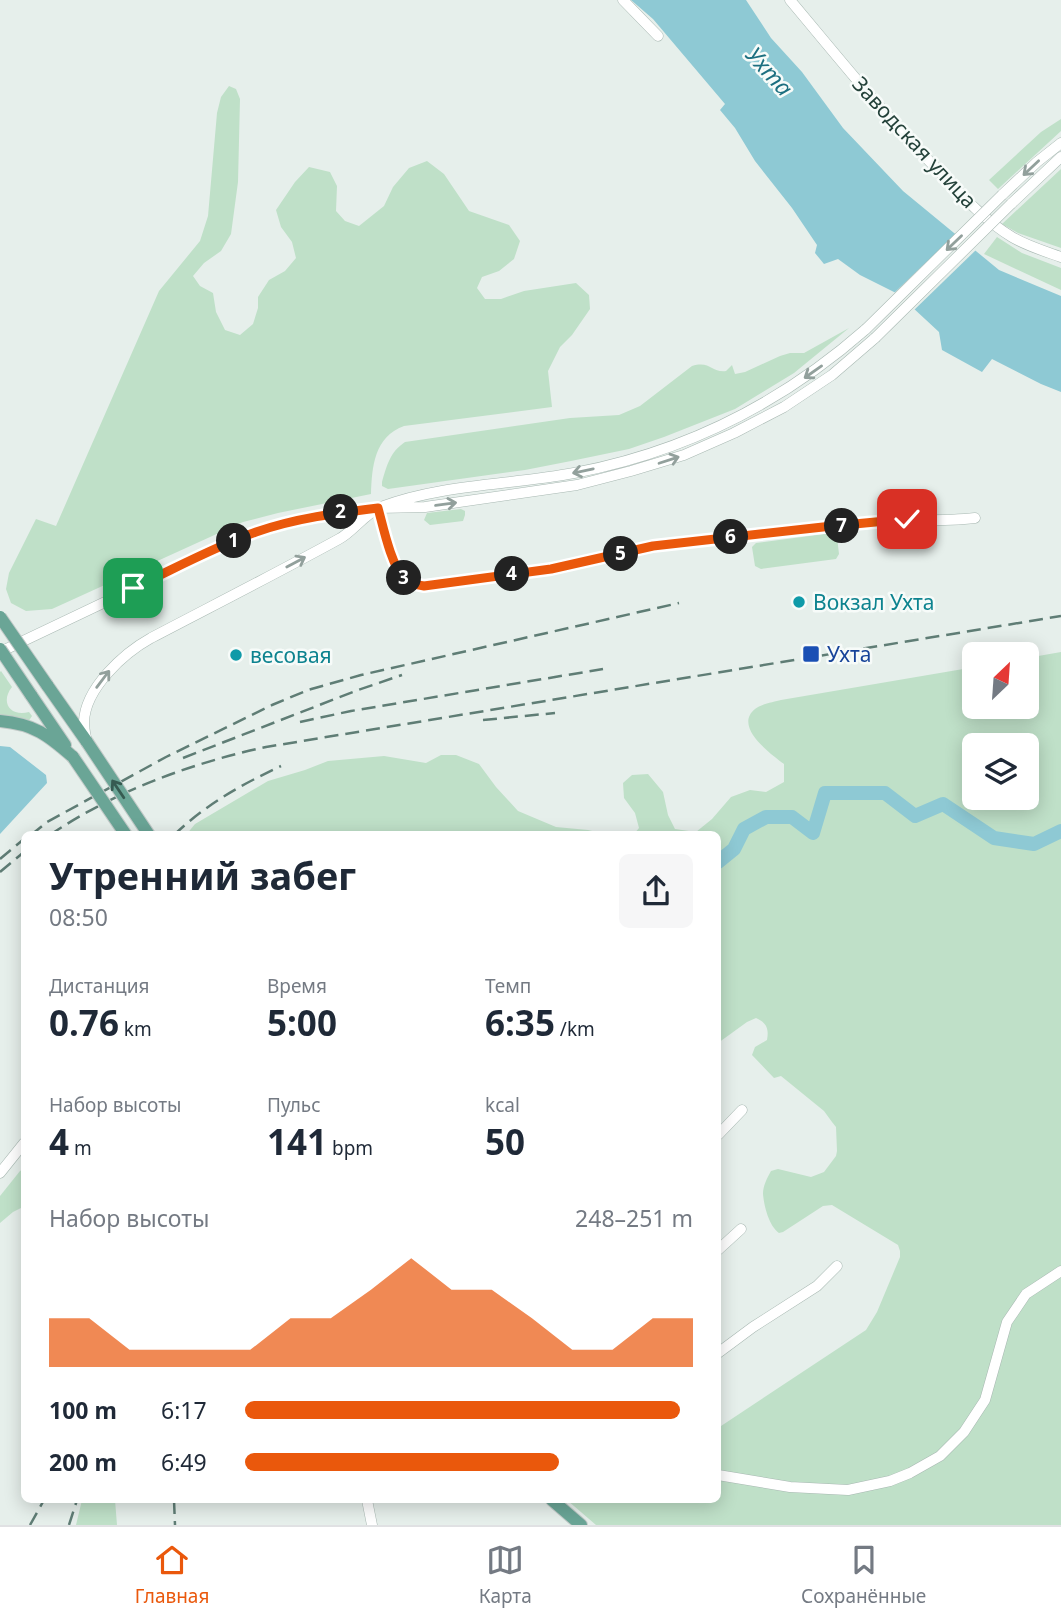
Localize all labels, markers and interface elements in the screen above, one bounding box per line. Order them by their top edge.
water label: Ухта [739,39,801,103]
street label: Заводская улица [847,70,983,214]
one-way arrow [1023,160,1040,177]
one-way arrow [945,235,962,252]
one-way arrow [804,365,823,379]
one-way arrow [657,452,679,465]
one-way arrow [572,464,595,478]
pin [877,489,937,549]
pin: 2 [324,494,358,530]
one-way arrow [434,497,457,510]
text: 2 [335,498,346,524]
icon: check [888,500,926,538]
pin: 7 [824,508,860,544]
text: 7 [836,512,847,538]
pin: 6 [714,520,748,554]
text: 6 [725,523,736,549]
pin: 1 [216,524,252,558]
text: 1 [228,527,239,553]
pin: 5 [604,536,638,572]
text: 5 [615,540,626,566]
one-way arrow [285,555,306,568]
pin: 4 [494,556,530,592]
pin [103,558,163,618]
pin: 3 [386,560,422,596]
text: 4 [506,560,517,586]
text: 3 [398,564,409,590]
icon: arrive [114,569,152,607]
place label: Вокзал Ухта [813,588,934,616]
marker: Вокзал Ухта [791,594,807,610]
place label: Ухта [827,640,871,668]
place label: весовая [250,641,332,669]
north arrow [962,642,1040,719]
map controls [962,642,1039,810]
marker: Ухта [801,644,821,664]
marker: весовая [228,647,244,663]
one-way arrow [96,671,111,689]
button: layers [962,733,1039,810]
one-way arrow [111,779,125,799]
text: Утренний забег [49,849,356,901]
button: share [619,854,693,928]
text: 08:50 [49,901,108,933]
text: Дистанция [49,973,149,999]
text: Время [267,973,327,999]
text: Темп [485,973,531,999]
text: 0.76 [49,999,119,1046]
text: 5:00 [267,999,337,1046]
text: 6:35 [485,999,555,1046]
text: km [119,1016,152,1042]
text: /km [555,1016,595,1042]
text: Набор высоты [49,1092,181,1118]
text: Пульс [267,1092,321,1118]
text: kcal [485,1092,520,1118]
text: 4 [49,1118,69,1165]
text: 141 [267,1118,327,1165]
text: 50 [485,1118,525,1165]
text: m [69,1135,92,1161]
text: bpm [327,1135,373,1161]
text: Набор высоты [49,1202,209,1234]
text: 248–251 m [575,1202,693,1234]
text: 100 m [49,1394,117,1426]
text: 6:17 [161,1394,207,1426]
text: 200 m [49,1446,117,1478]
text: 6:49 [161,1446,207,1478]
tab: Главная [135,1541,209,1609]
tab: Карта [479,1541,532,1609]
tab: Сохранённые [801,1541,926,1609]

